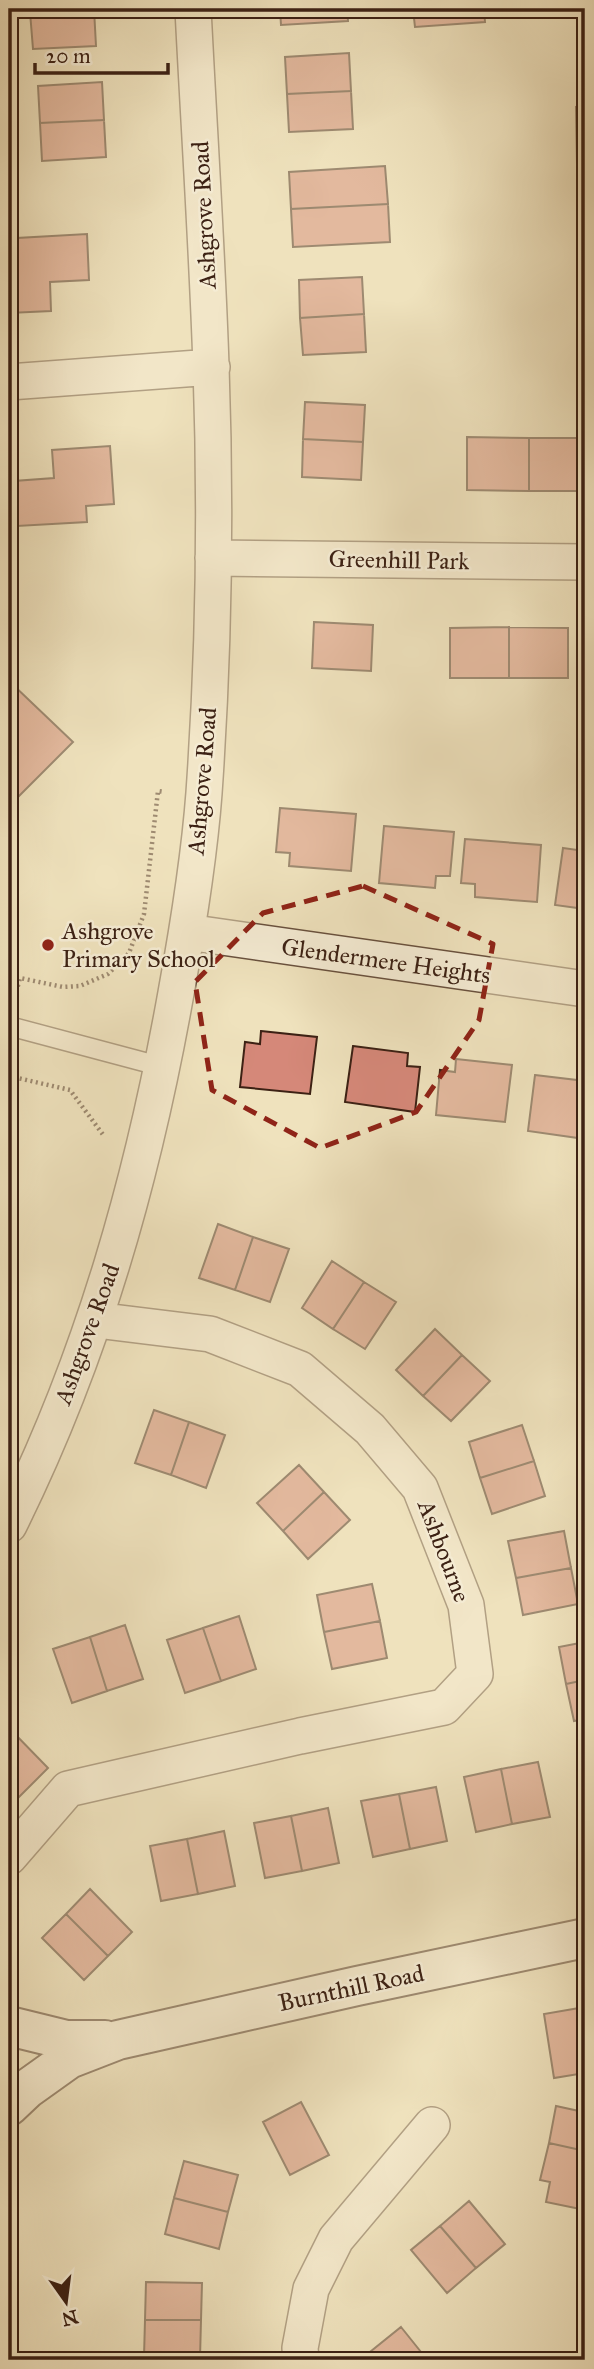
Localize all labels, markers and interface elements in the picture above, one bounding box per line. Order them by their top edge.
scale bar [35,32,168,76]
text: 20 m [46,43,91,69]
street label: Ashgrove Road [185,140,223,291]
street label: Greenhill Park [328,544,471,576]
street label: Ashgrove Road [181,706,223,857]
place label: Ashgrove Primary School [61,916,216,974]
street label: Glendermere Heights [280,931,492,991]
marker: Ashgrove Primary School [40,937,56,953]
street label: Ashgrove Road [47,1259,126,1410]
street label: Ashbourne [410,1495,477,1606]
street label: Burnthill Road [275,1958,427,2018]
north arrow [32,2268,102,2338]
text: N [59,2305,81,2331]

